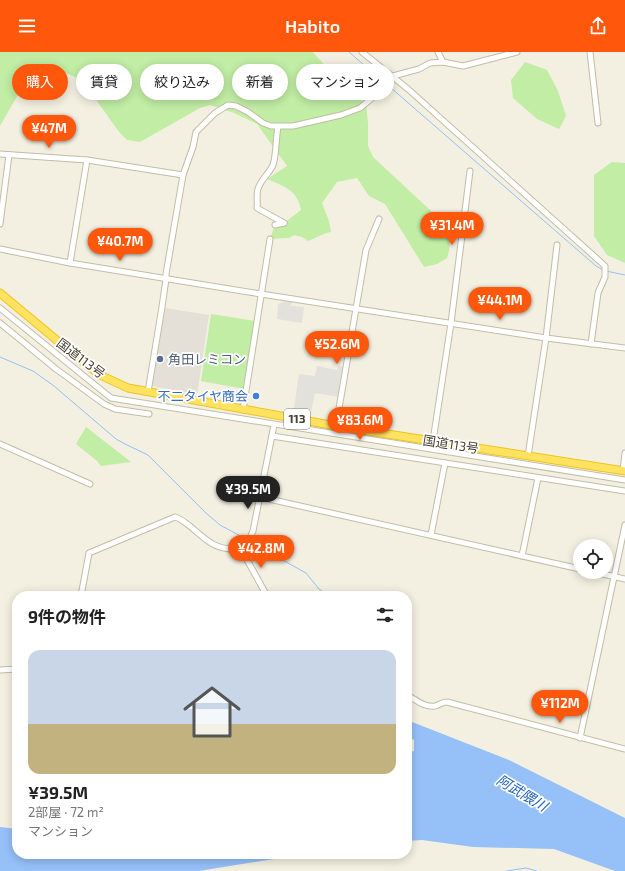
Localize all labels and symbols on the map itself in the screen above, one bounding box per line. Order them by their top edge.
pin: ¥47M [25,115,73,149]
pin: ¥31.4M [419,212,485,246]
pin: ¥40.7M [87,228,153,262]
pin: ¥44.1M [467,287,533,321]
pin: ¥52.6M [304,331,370,365]
street label: 国道113号 [54,335,108,381]
place label: 角田レミコン [168,351,246,367]
marker: 角田レミコン [155,354,165,364]
place label: 不二タイヤ商会 [157,388,248,404]
marker: 不二タイヤ商会 [251,391,261,401]
pin: ¥83.6M [327,407,393,441]
road number: 113 [284,409,310,429]
street label: 国道113号 [422,432,480,456]
pin: ¥39.5M [215,476,281,510]
pin: ¥42.8M [228,535,294,569]
pin: ¥112M [532,690,588,724]
water label: 阿武隈川 [494,771,552,815]

